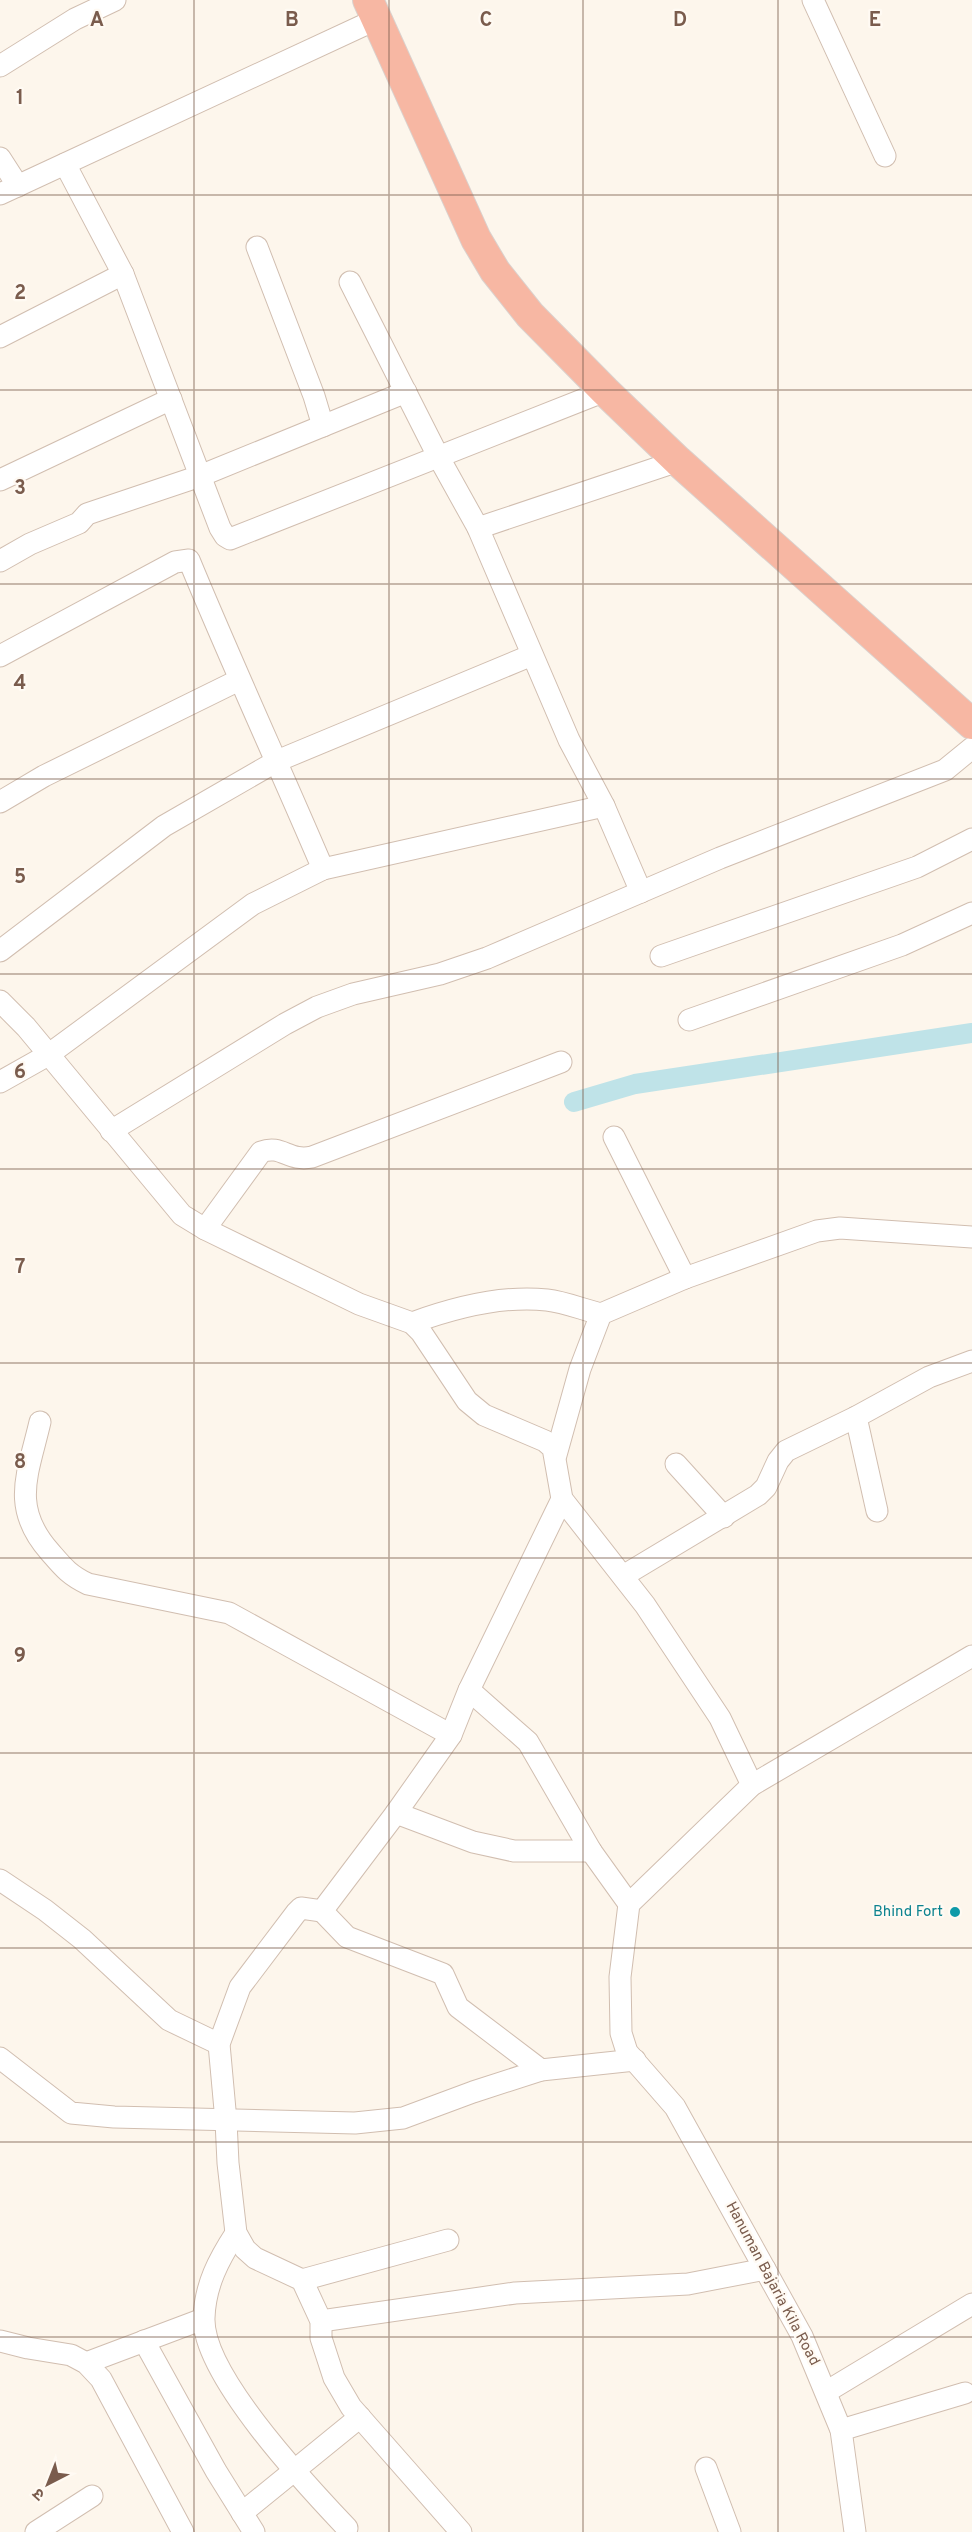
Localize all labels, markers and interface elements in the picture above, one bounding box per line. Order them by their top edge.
text: A [90,8,104,34]
text: B [285,8,299,34]
text: C [480,8,492,34]
text: D [673,8,687,34]
text: E [869,8,881,34]
text: 1 [16,86,24,112]
text: 2 [14,281,26,307]
text: 3 [14,476,26,502]
text: 4 [14,671,26,697]
text: 5 [14,865,26,891]
text: 6 [14,1060,26,1086]
text: 7 [15,1255,25,1281]
text: 8 [14,1450,26,1476]
text: 9 [14,1644,26,1670]
place label: Bhind Fort [873,1903,943,1922]
marker: Bhind Fort [948,1905,962,1919]
street label: Hanuman Bajaria Kila Road [721,2199,823,2369]
north arrow [18,2454,78,2514]
text: उ [29,2483,49,2504]

